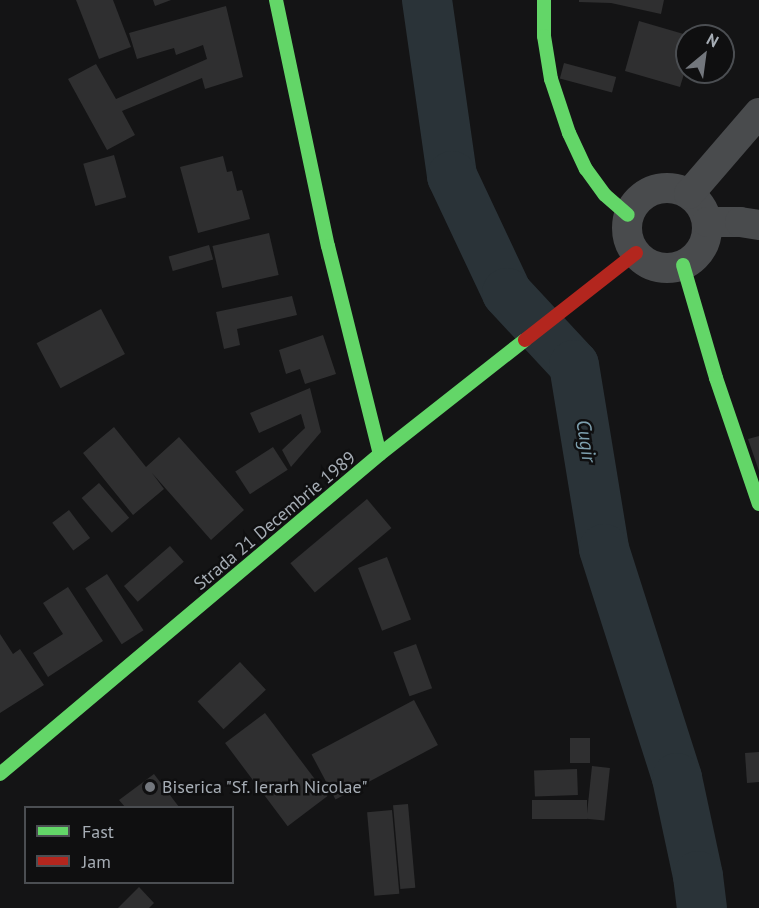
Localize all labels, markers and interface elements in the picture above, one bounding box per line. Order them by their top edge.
north arrow [675,24,735,84]
text: N [703,29,722,51]
water label: Cugir [571,418,601,464]
street label: Strada 21 Decembrie 1989 [190,447,360,595]
place label: Biserica "Sf. Ierarh Nicolae" [162,776,370,798]
marker: Biserica "Sf. Ierarh Nicolae" [143,780,157,794]
legend [24,806,234,884]
text: Fast [82,820,114,843]
text: Jam [82,850,111,873]

